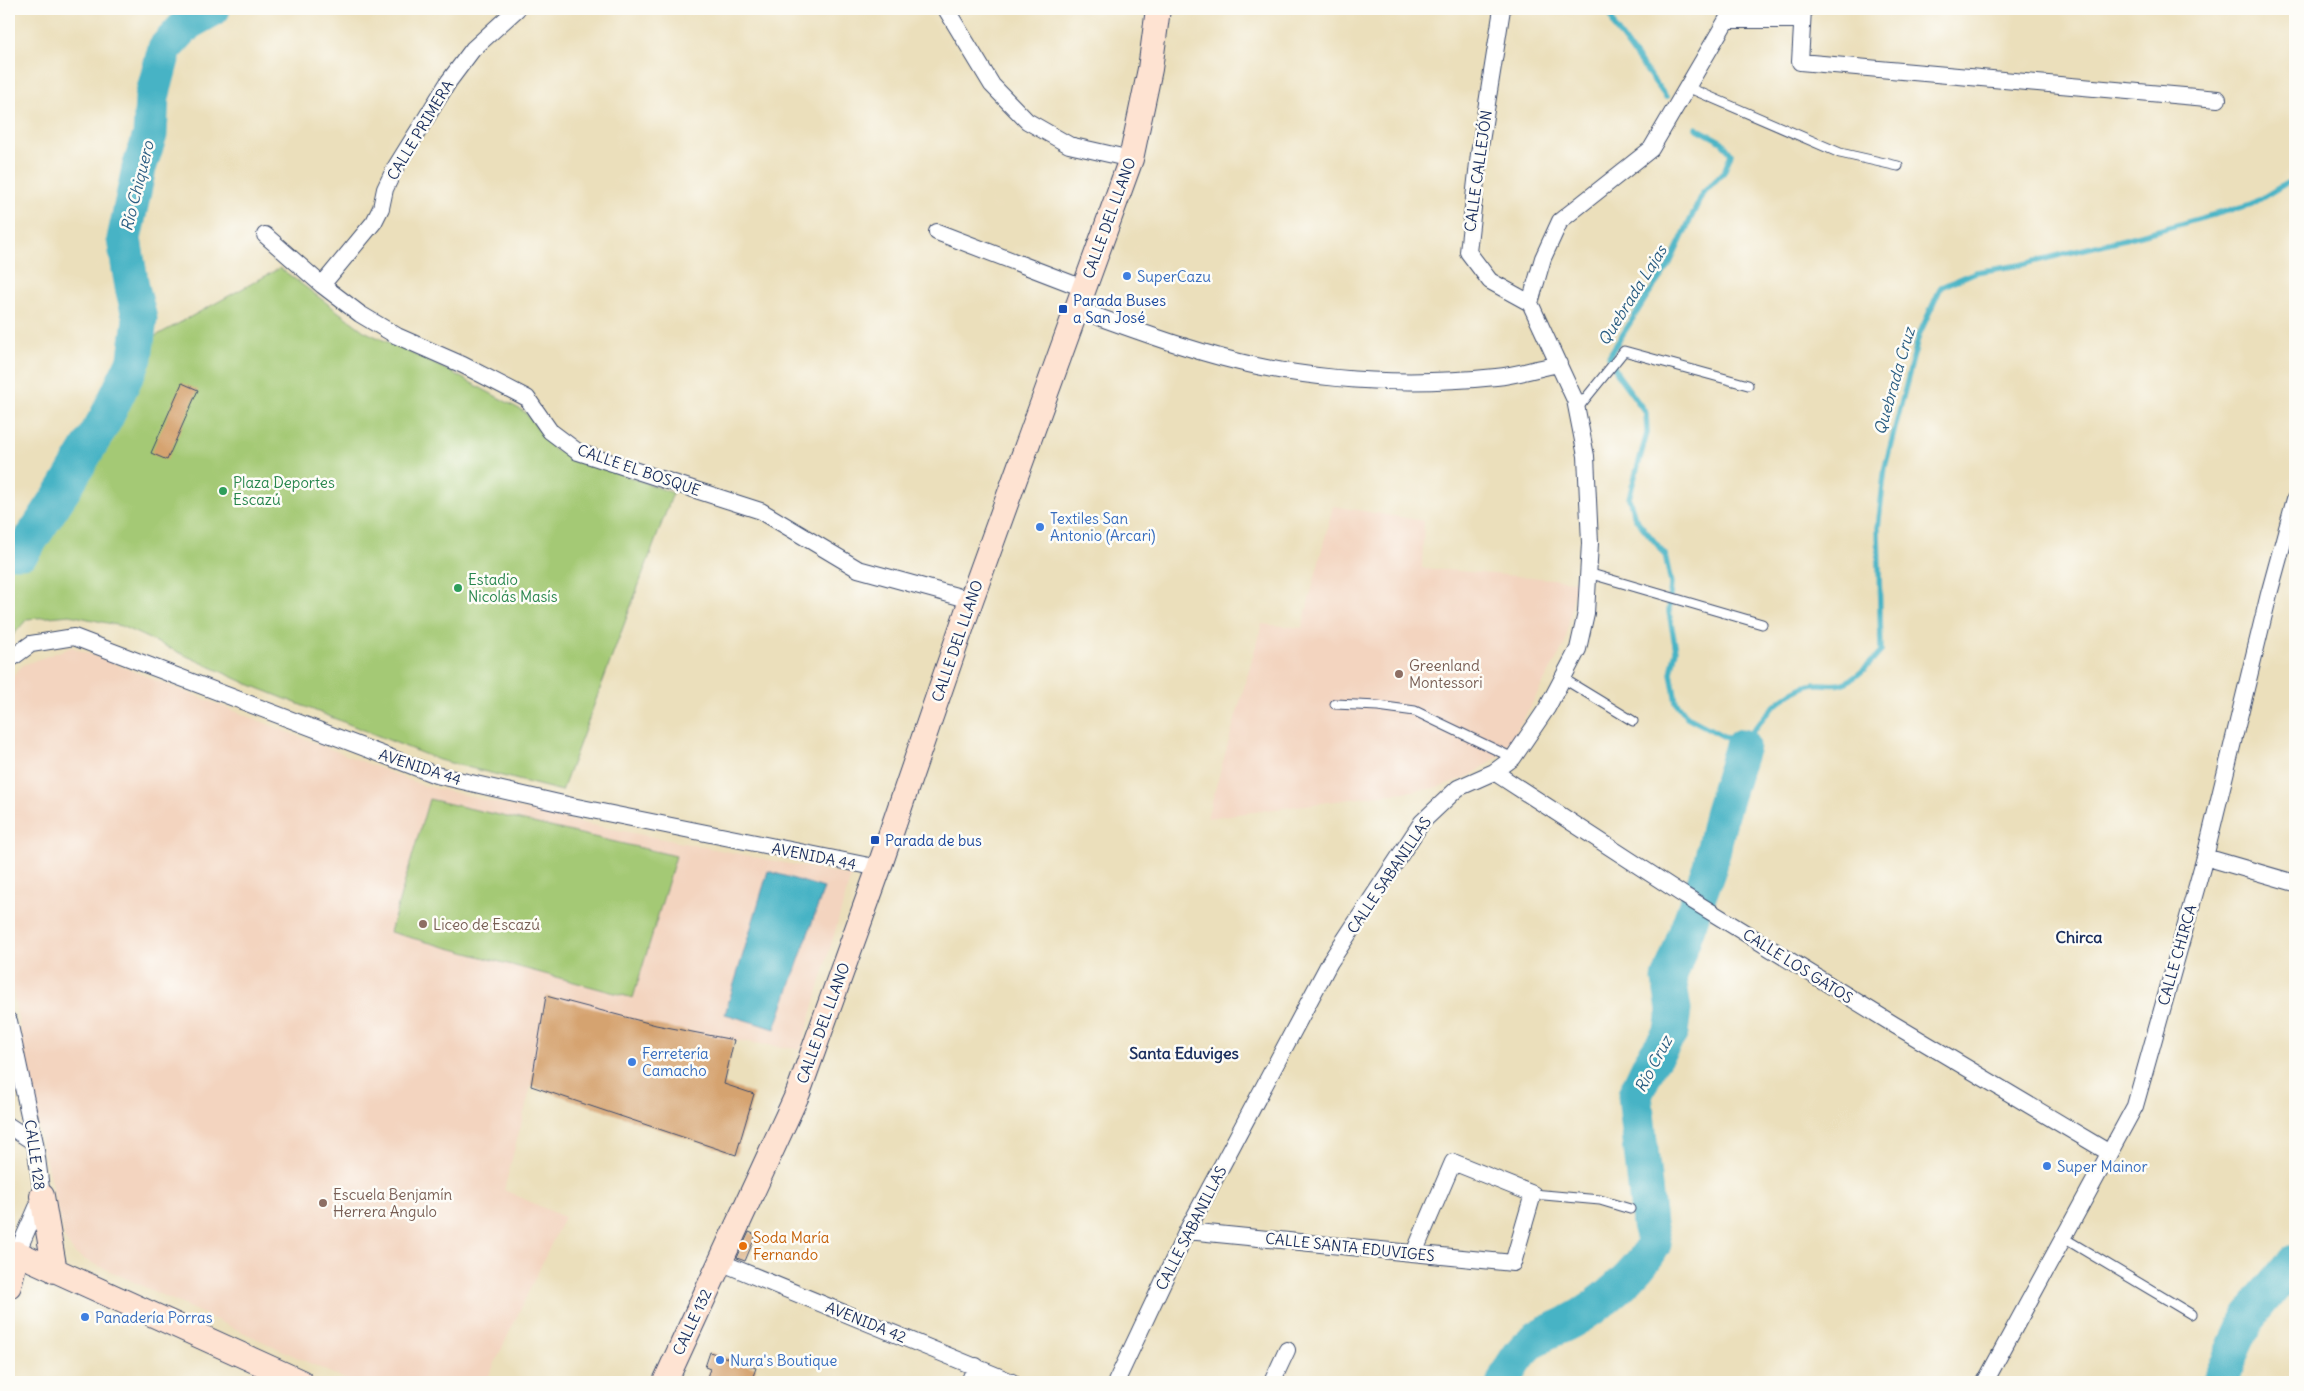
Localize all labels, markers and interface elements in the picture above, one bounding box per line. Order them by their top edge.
street label: CALLE PRIMERA [383,76,458,184]
street label: CALLE CALLEJÓN [1459,109,1496,233]
water label: Río Chiquero [116,138,158,233]
street label: CALLE DEL LLANO [1078,155,1140,281]
water label: Quebrada Lajas [1593,241,1671,349]
place label: SuperCazu [1137,267,1211,286]
marker: SuperCazu [1121,270,1133,282]
place label: Parada Buses a San José [1073,291,1166,327]
marker: Parada Buses a San José [1057,303,1069,315]
water label: Quebrada Cruz [1869,324,1919,437]
street label: CALLE EL BOSQUE [575,440,703,500]
place label: Plaza Deportes Escazú [233,473,335,509]
marker: Plaza Deportes Escazú [217,485,229,497]
place label: Textiles San Antonio (Arcari) [1050,509,1156,545]
marker: Textiles San Antonio (Arcari) [1034,521,1046,533]
place label: Estadio Nicolás Masís [468,570,558,606]
street label: CALLE DEL LLANO [927,578,987,704]
marker: Estadio Nicolás Masís [452,582,464,594]
place label: Greenland Montessori [1409,656,1483,692]
marker: Greenland Montessori [1393,668,1405,680]
street label: AVENIDA 44 [376,745,464,789]
street label: CALLE SABANILLAS [1343,813,1435,937]
place label: Parada de bus [885,831,982,850]
marker: Parada de bus [869,834,881,846]
street label: AVENIDA 44 [770,839,858,874]
street label: CALLE CHIRCA [2154,902,2201,1008]
place label: Liceo de Escazú [433,915,540,934]
marker: Liceo de Escazú [417,918,429,930]
street label: CALLE LOS GATOS [1739,924,1857,1008]
district label: Chirca [2056,927,2102,947]
street label: CALLE DEL LLANO [792,960,854,1086]
water label: Río Cruz [1630,1031,1677,1095]
district label: Santa Eduviges [1129,1043,1239,1064]
place label: Ferretería Camacho [642,1044,709,1080]
marker: Ferretería Camacho [626,1056,638,1068]
street label: CALLE 128 [21,1119,49,1191]
place label: Super Mainor [2057,1157,2148,1176]
marker: Super Mainor [2041,1160,2053,1172]
street label: CALLE SABANILLAS [1151,1163,1231,1293]
place label: Escuela Benjamín Herrera Angulo [333,1185,453,1221]
marker: Escuela Benjamín Herrera Angulo [317,1197,329,1209]
place label: Soda María Fernando [753,1228,830,1264]
street label: CALLE SANTA EDUVIGES [1264,1229,1436,1265]
marker: Soda María Fernando [737,1240,749,1252]
street label: CALLE 132 [668,1286,716,1358]
street label: AVENIDA 42 [823,1297,909,1347]
place label: Panadería Porras [95,1308,213,1327]
marker: Panadería Porras [79,1311,91,1323]
place label: Nura's Boutique [730,1351,837,1370]
marker: Nura's Boutique [714,1354,726,1366]

